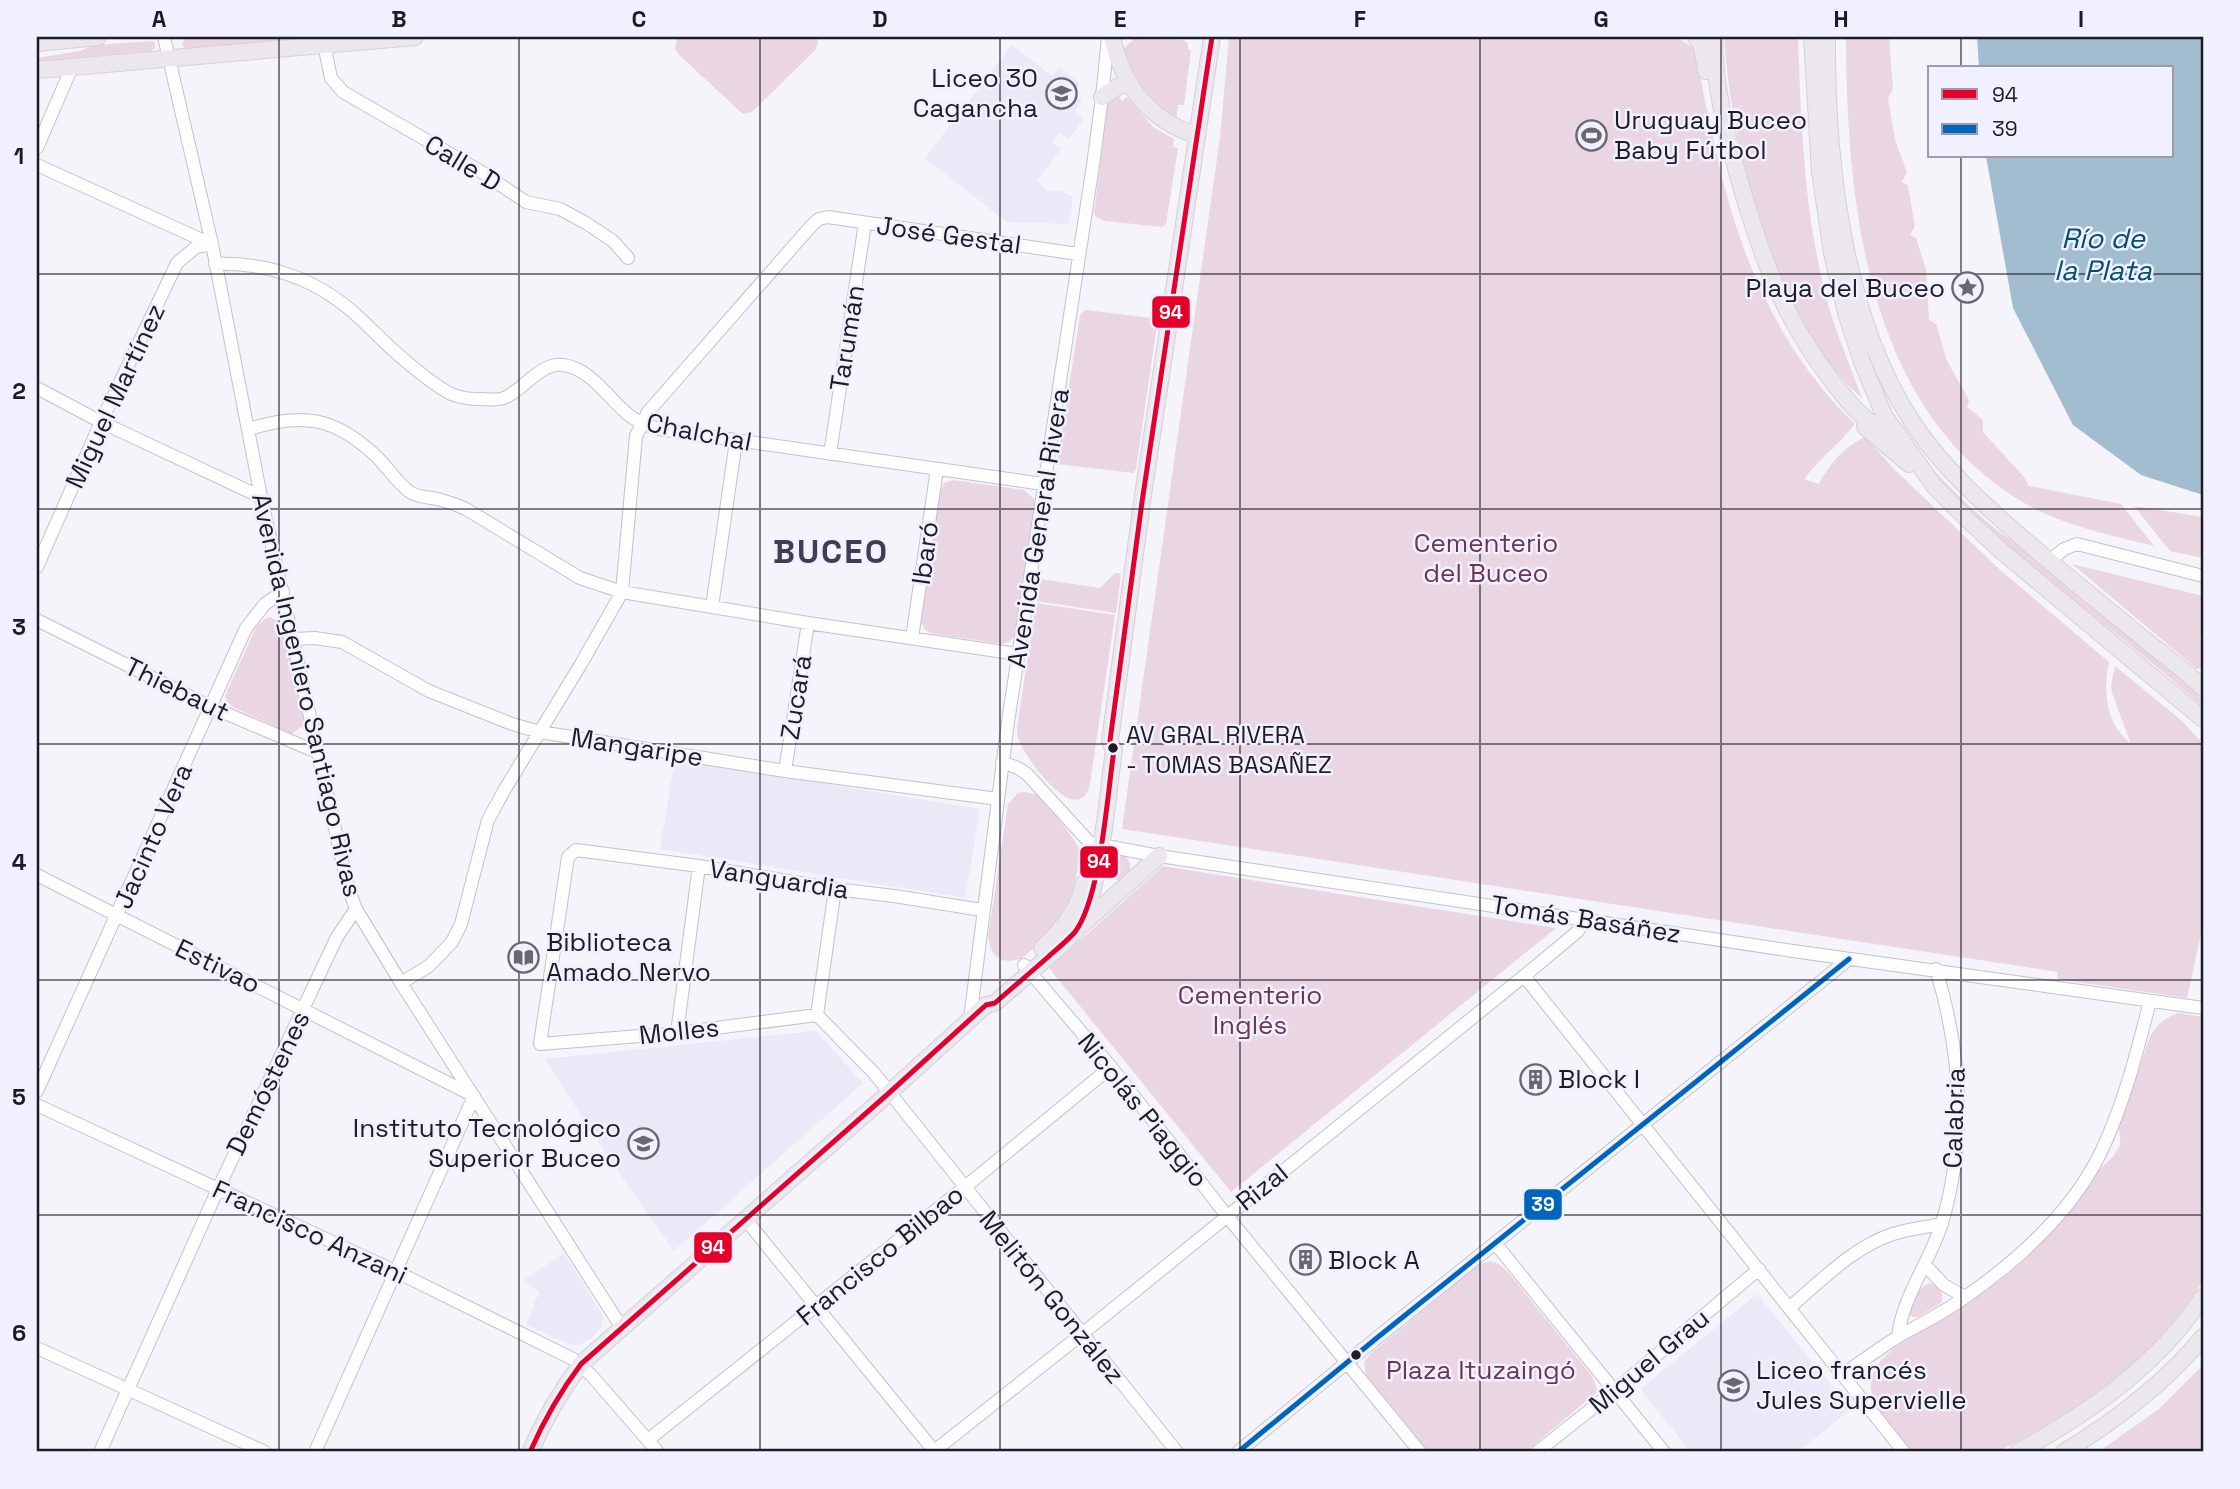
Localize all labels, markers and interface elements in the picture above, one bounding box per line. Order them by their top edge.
text: A [152,4,167,34]
text: B [391,4,407,34]
text: C [632,4,646,34]
text: D [872,4,888,34]
text: E [1114,4,1126,34]
text: F [1354,4,1366,34]
text: G [1593,4,1609,34]
text: H [1833,4,1849,34]
text: I [2078,4,2084,34]
place label: Liceo 30 Cagancha [913,61,1038,125]
legend [1928,66,2174,158]
school or university icon: Liceo 30 Cagancha [1044,76,1078,110]
text: 94 [1992,81,2018,108]
place label: Uruguay Buceo Baby Fútbol [1614,103,1807,167]
text: 39 [1992,115,2018,142]
sports icon: Uruguay Buceo Baby Fútbol [1574,118,1608,152]
street label: Calle D [418,127,508,199]
text: 1 [14,141,24,171]
street label: José Gestal [874,208,1024,262]
water label: Río de la Plata [2054,220,2153,288]
place label: Playa del Buceo [1746,271,1945,305]
place icon: Playa del Buceo [1951,271,1985,305]
street label: Tarumán [822,283,872,393]
line badge: 94 [1151,295,1191,329]
street label: Miguel Martínez [57,298,173,494]
text: 94 [1159,300,1183,325]
text: 2 [12,376,26,406]
street label: Avenida General Rivera [999,386,1077,670]
street label: Chalchal [643,405,755,459]
street label: Avenida Ingeniero Santiago Rivas [244,490,370,900]
street label: Ibaró [904,519,946,587]
park label: Cementerio del Buceo [1414,526,1558,590]
district label: BUCEO [773,531,889,573]
text: 3 [12,612,26,642]
street label: Thiebaut [119,649,235,729]
street label: Zucará [773,652,819,742]
place label: AV GRAL RIVERA - TOMAS BASAÑEZ [1126,719,1332,780]
street label: Mangaripe [568,720,706,774]
marker: AV GRAL RIVERA - TOMAS BASAÑEZ [1106,741,1120,755]
street label: Jacinto Vera [106,758,200,914]
line badge: 94 [1079,845,1119,879]
text: 4 [12,847,27,877]
text: 94 [1087,849,1111,874]
street label: Vanguardia [707,851,851,907]
street label: Tomás Basáñez [1489,887,1683,951]
place label: Biblioteca Amado Nervo [546,925,711,989]
street label: Estivao [170,931,266,1001]
library icon: Biblioteca Amado Nervo [506,940,540,974]
park label: Cementerio Inglés [1178,978,1322,1042]
street label: Demóstenes [218,1005,318,1161]
street label: Molles [637,1010,721,1052]
street label: Nicolás Piaggio [1070,1026,1216,1194]
building icon: Block I [1518,1062,1552,1096]
place label: Block I [1558,1062,1640,1096]
street label: Calabria [1935,1067,1973,1169]
text: 5 [12,1082,26,1112]
place label: Instituto Tecnológico Superior Buceo [353,1111,621,1175]
school or university icon: Instituto Tecnológico Superior Buceo [627,1126,661,1160]
street label: Rizal [1229,1156,1295,1218]
street label: Francisco Anzani [207,1172,413,1292]
street label: Francisco Bilbao [789,1177,971,1333]
line badge: 39 [1523,1188,1563,1221]
text: 39 [1531,1192,1555,1217]
street label: Melitón González [972,1203,1132,1391]
line badge: 94 [693,1231,733,1264]
text: 94 [701,1235,725,1260]
building icon: Block A [1288,1243,1322,1277]
place label: Block A [1328,1243,1420,1277]
street label: Miguel Grau [1582,1301,1716,1421]
text: 6 [12,1318,26,1348]
unlabelled marker [1349,1348,1363,1362]
park label: Plaza Ituzaingó [1386,1353,1576,1387]
place label: Liceo francés Jules Supervielle [1756,1353,1967,1417]
school or university icon: Liceo francés Jules Supervielle [1716,1368,1750,1402]

